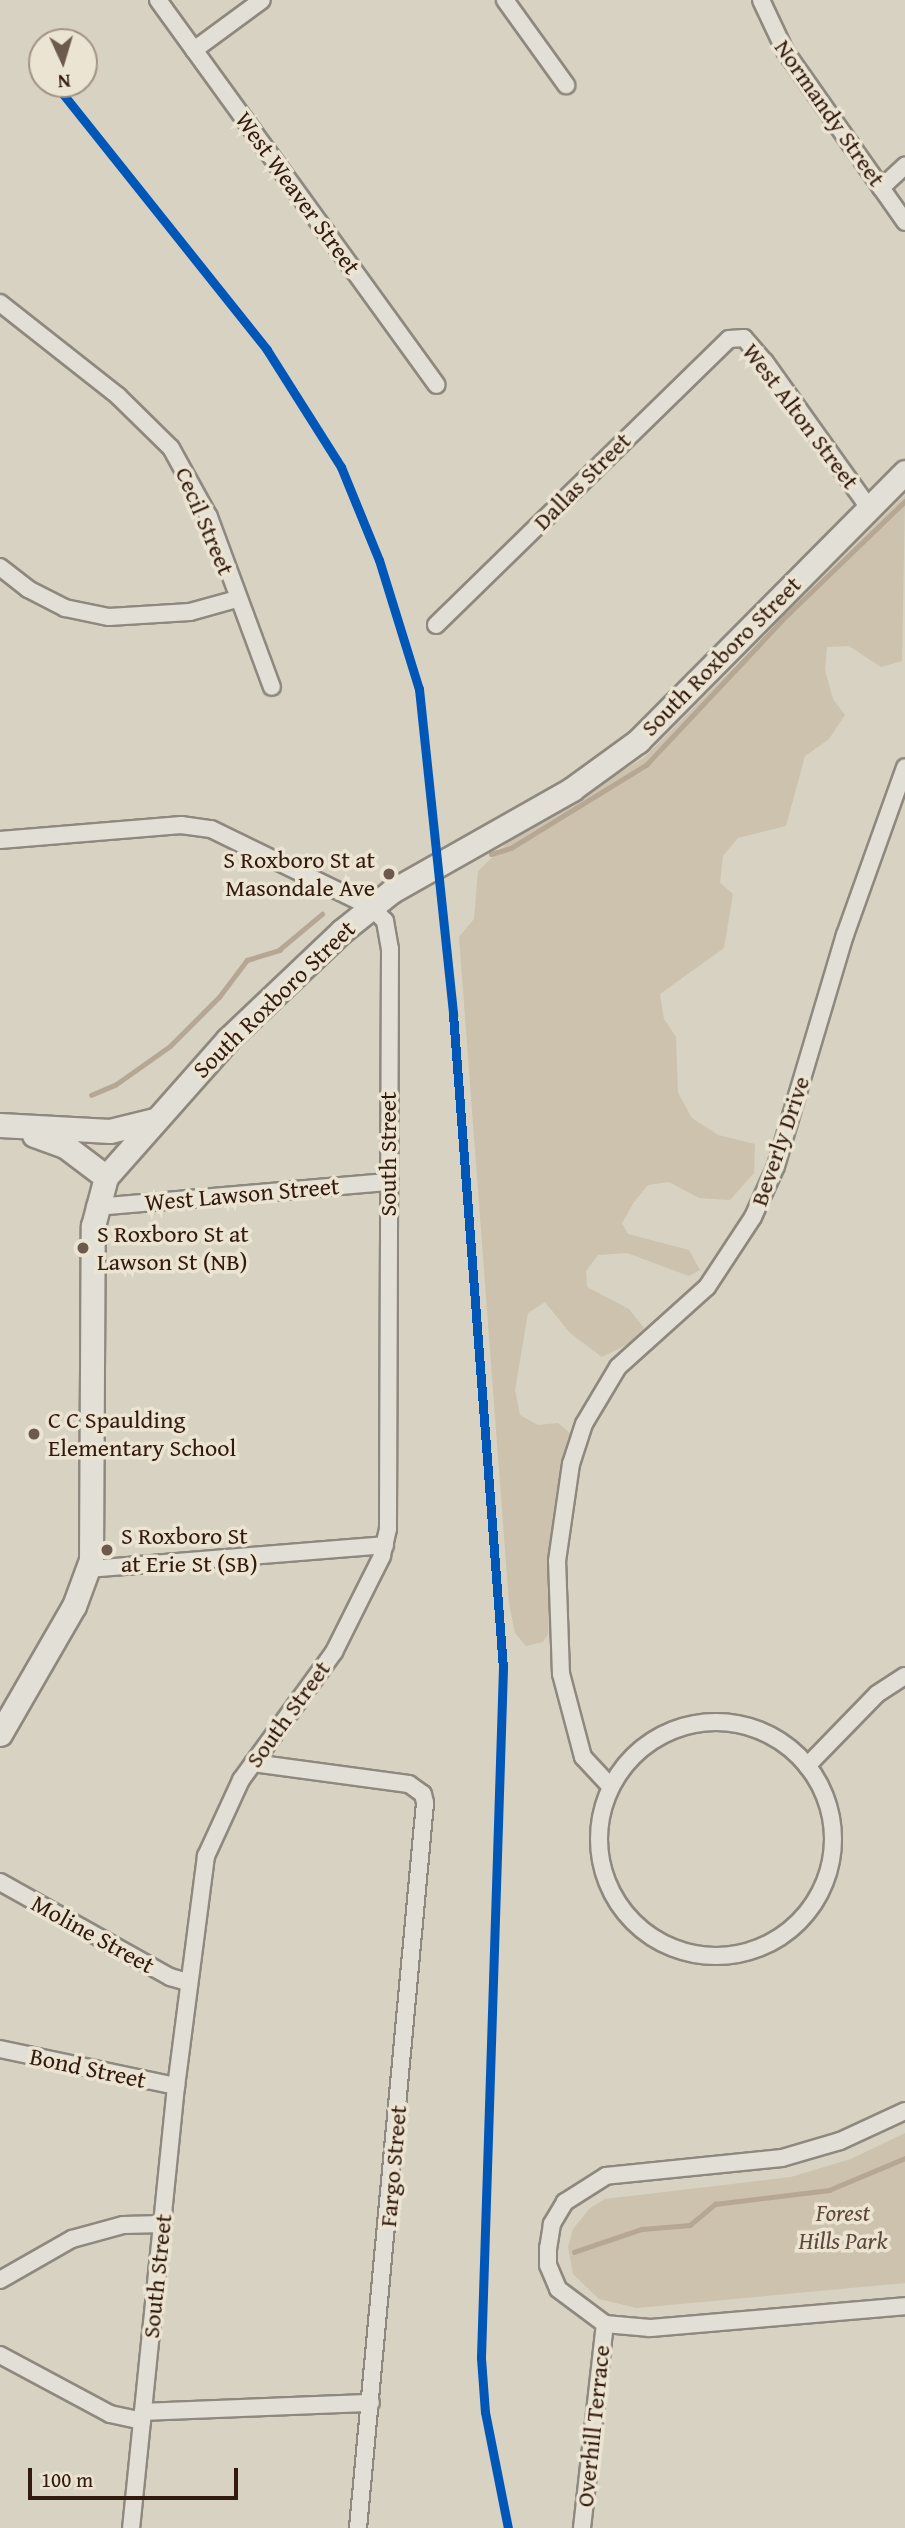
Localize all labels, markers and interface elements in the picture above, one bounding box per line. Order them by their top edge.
north arrow [28,28,98,98]
street label: Normandy Street [769,34,891,192]
text: N [57,68,72,96]
street label: West Weaver Street [229,106,367,280]
street label: West Alton Street [737,337,865,495]
street label: Dallas Street [527,426,637,536]
street label: Cecil Street [169,463,241,579]
street label: South Roxboro Street [635,570,807,742]
place label: S Roxboro St at Masondale Ave [223,846,375,902]
marker: S Roxboro St at Masondale Ave [381,866,397,882]
street label: South Roxboro Street [187,914,361,1084]
street label: Beverly Drive [744,1072,816,1210]
street label: South Street [374,1092,402,1216]
street label: West Lawson Street [144,1171,340,1217]
place label: S Roxboro St at Lawson St (NB) [97,1220,249,1276]
marker: S Roxboro St at Lawson St (NB) [75,1240,91,1256]
place label: C C Spaulding Elementary School [48,1406,236,1462]
marker: C C Spaulding Elementary School [26,1426,42,1442]
place label: S Roxboro St at Erie St (SB) [121,1522,258,1578]
marker: S Roxboro St at Erie St (SB) [99,1542,115,1558]
street label: South Street [240,1655,336,1773]
street label: Moline Street [26,1888,160,1980]
street label: Bond Street [27,2042,149,2094]
street label: Fargo Street [373,2104,413,2228]
park label: Forest Hills Park [799,2199,887,2255]
street label: South Street [136,2212,178,2340]
street label: Overhill Terrace [570,2344,616,2508]
scale bar [32,2454,242,2498]
text: 100 m [41,2464,93,2495]

